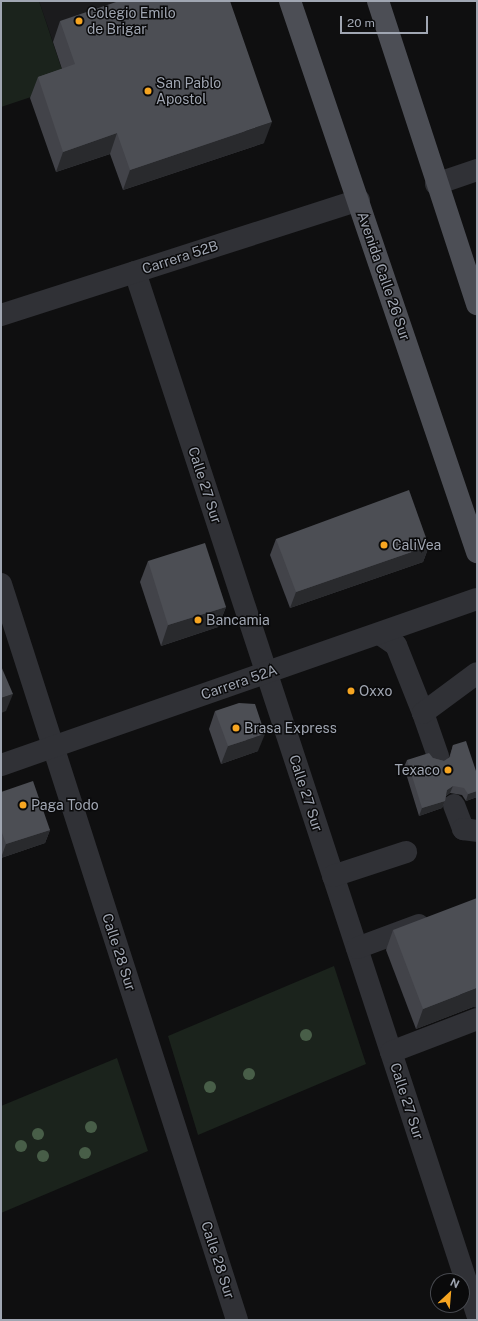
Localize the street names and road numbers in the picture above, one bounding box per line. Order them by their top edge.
street label: Avenida Calle 26 Sur [354,209,414,343]
street label: Carrera 52B [140,237,220,277]
street label: Calle 27 Sur [185,444,225,526]
street label: Carrera 52A [199,661,279,703]
street label: Calle 27 Sur [286,752,326,834]
street label: Calle 28 Sur [99,911,139,993]
street label: Calle 27 Sur [387,1060,427,1142]
street label: Calle 28 Sur [198,1219,238,1301]

